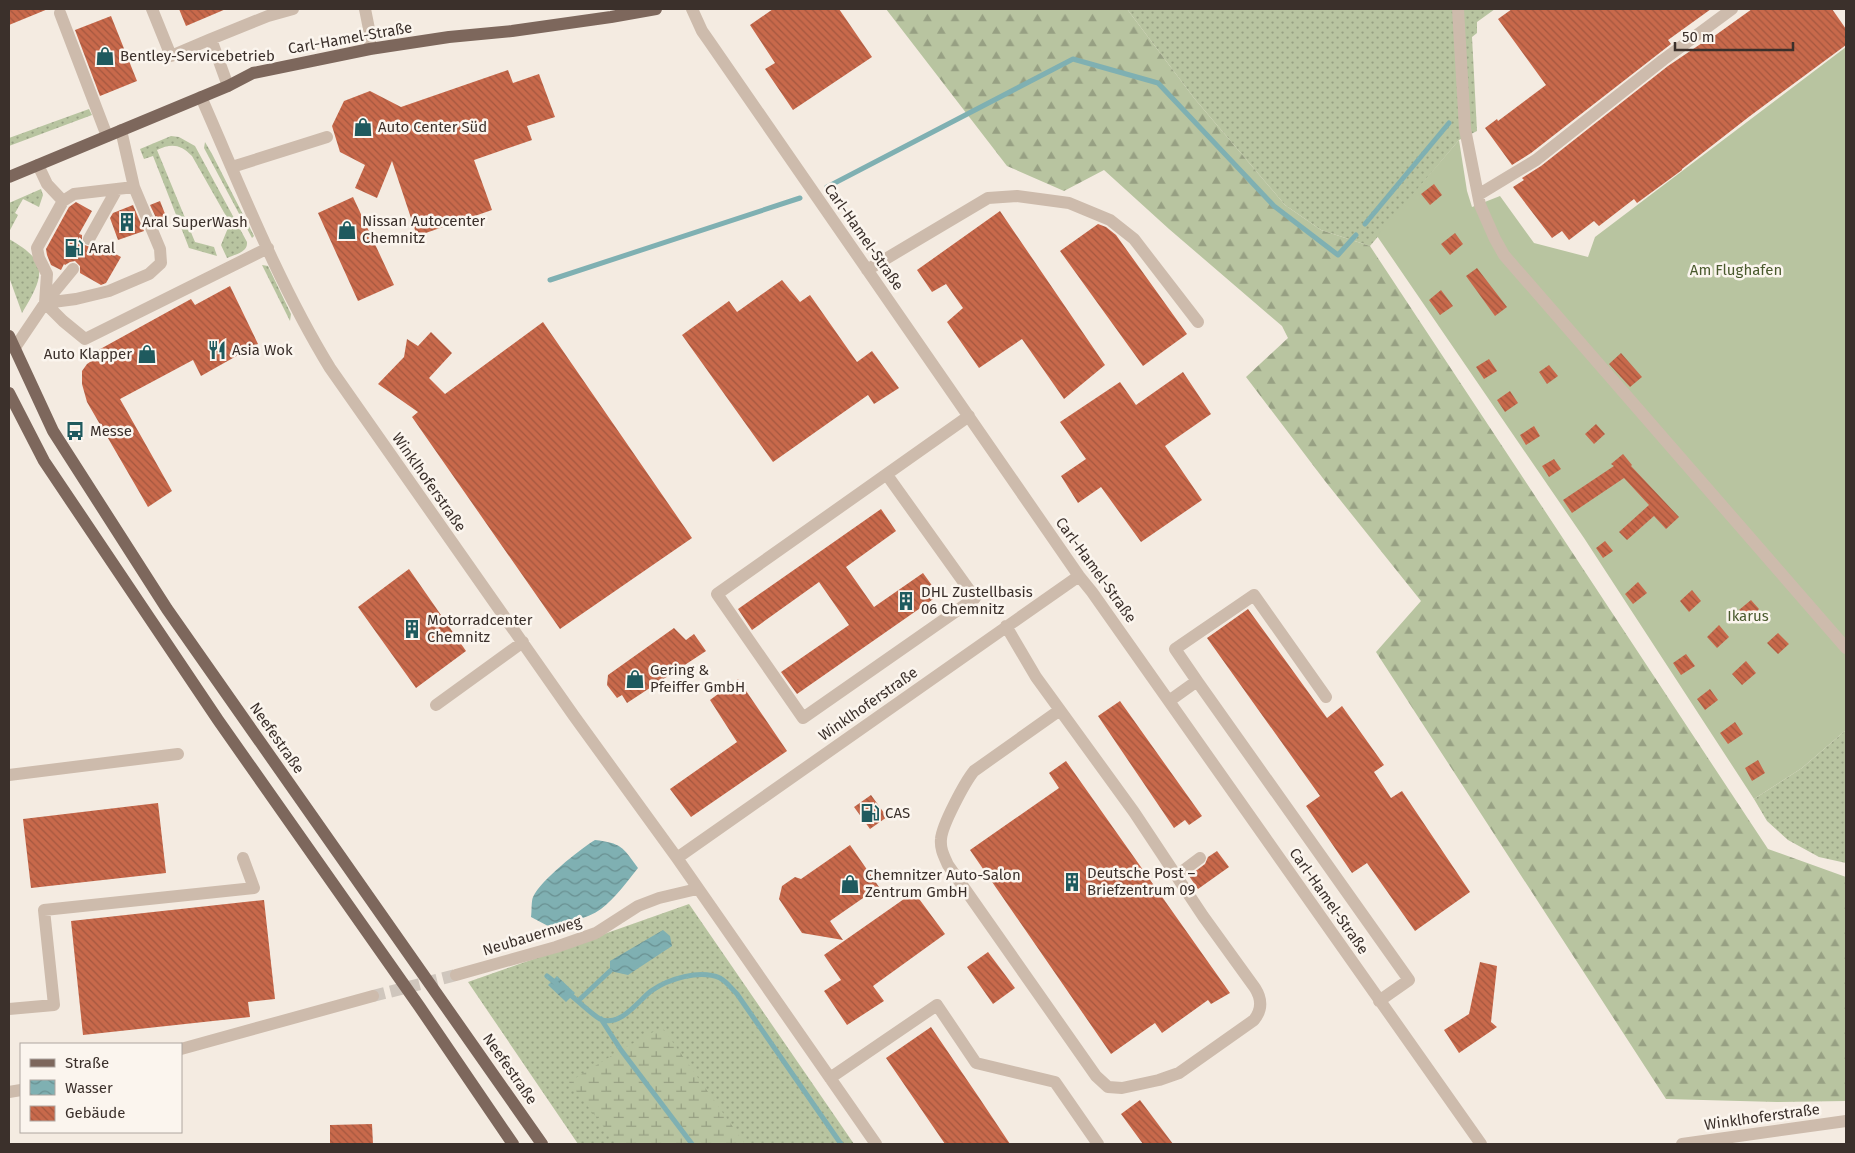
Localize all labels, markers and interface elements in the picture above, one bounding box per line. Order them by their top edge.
street label: Carl-Hamel-Straße [287,18,413,58]
scale bar [1675,20,1792,52]
text: 50 m [1682,28,1715,46]
shop icon: Bentley-Servicebetrieb [94,45,116,67]
place label: Bentley-Servicebetrieb [120,47,275,65]
shop icon: Auto Center Süd [352,116,374,138]
place label: Auto Center Süd [378,118,487,136]
street label: Carl-Hamel-Straße [821,180,907,294]
building icon: Aral SuperWash [116,211,138,233]
place label: Nissan Autocenter Chemnitz [362,212,486,247]
place label: Aral SuperWash [142,213,248,231]
shop icon: Nissan Autocenter Chemnitz [336,219,358,241]
fuel station icon: Aral [63,237,85,259]
place label: Aral [89,239,116,257]
park label: Am Flughafen [1690,261,1782,279]
restaurant icon: Asia Wok [206,339,228,361]
place label: Asia Wok [232,341,293,359]
shop icon: Auto Klapper [136,343,158,365]
place label: Auto Klapper [44,345,132,363]
bus stop icon: Messe [64,420,86,442]
place label: Messe [90,422,132,440]
street label: Winklhoferstraße [388,429,470,535]
street label: Carl-Hamel-Straße [1052,514,1140,626]
place label: DHL Zustellbasis 06 Chemnitz [921,583,1033,618]
building icon: DHL Zustellbasis 06 Chemnitz [895,590,917,612]
park label: Ikarus [1727,607,1769,625]
place label: Motorradcenter Chemnitz [427,611,533,646]
building icon: Motorradcenter Chemnitz [401,618,423,640]
place label: Gering & Pfeiffer GmbH [650,661,745,696]
street label: Winklhoferstraße [815,663,921,745]
shop icon: Gering & Pfeiffer GmbH [624,668,646,690]
street label: Neefestraße [246,699,308,777]
fuel station icon: CAS [859,802,881,824]
place label: CAS [885,804,910,822]
street label: Carl-Hamel-Straße [1286,844,1372,958]
place label: Deutsche Post – Briefzentrum 09 [1087,864,1196,899]
place label: Chemnitzer Auto-Salon Zentrum GmbH [865,866,1021,901]
building icon: Deutsche Post – Briefzentrum 09 [1061,871,1083,893]
shop icon: Chemnitzer Auto-Salon Zentrum GmbH [839,873,861,895]
street label: Neubauernweg [480,912,584,960]
street label: Neefestraße [479,1030,541,1108]
legend [20,1043,182,1133]
text: Straße [65,1054,109,1072]
text: Wasser [65,1079,113,1097]
street label: Winklhoferstraße [1703,1100,1821,1134]
text: Gebäude [65,1104,125,1122]

